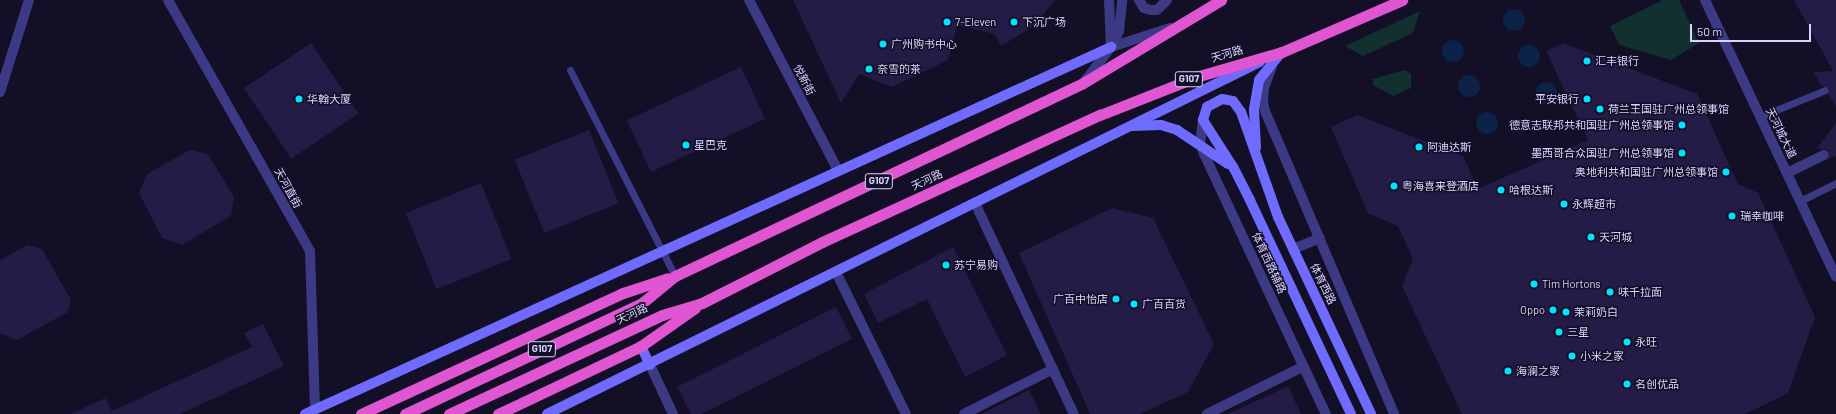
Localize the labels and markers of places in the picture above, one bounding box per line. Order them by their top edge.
place label: 7-Eleven [955,15,996,29]
place label: 下沉广场 [1022,15,1066,29]
marker: 7-Eleven [942,17,952,27]
marker: 下沉广场 [1009,17,1019,27]
place label: 广州购书中心 [891,37,957,51]
marker: 广州购书中心 [878,39,888,49]
place label: 汇丰银行 [1595,54,1639,68]
marker: 汇丰银行 [1582,56,1592,66]
place label: 奈雪的茶 [877,62,921,76]
marker: 奈雪的茶 [864,64,874,74]
place label: 华翰大厦 [307,92,351,106]
place label: 平安银行 [1535,92,1579,106]
marker: 华翰大厦 [294,94,304,104]
marker: 平安银行 [1582,94,1592,104]
place label: 荷兰王国驻广州总领事馆 [1608,102,1729,116]
marker: 荷兰王国驻广州总领事馆 [1595,104,1605,114]
place label: 德意志联邦共和国驻广州总领事馆 [1509,118,1674,132]
marker: 德意志联邦共和国驻广州总领事馆 [1677,120,1687,130]
place label: 星巴克 [694,138,727,152]
marker: 星巴克 [681,140,691,150]
place label: 阿迪达斯 [1427,140,1471,154]
marker: 阿迪达斯 [1414,142,1424,152]
place label: 墨西哥合众国驻广州总领事馆 [1531,146,1674,160]
marker: 墨西哥合众国驻广州总领事馆 [1677,148,1687,158]
place label: 奥地利共和国驻广州总领事馆 [1575,165,1718,179]
marker: 奥地利共和国驻广州总领事馆 [1721,167,1731,177]
place label: 粤海喜来登酒店 [1402,179,1479,193]
marker: 粤海喜来登酒店 [1389,181,1399,191]
place label: 哈根达斯 [1509,183,1553,197]
marker: 哈根达斯 [1496,185,1506,195]
place label: 永辉超市 [1572,197,1616,211]
marker: 永辉超市 [1559,199,1569,209]
place label: 瑞幸咖啡 [1740,209,1784,223]
marker: 瑞幸咖啡 [1727,211,1737,221]
place label: 天河城 [1599,230,1632,244]
marker: 天河城 [1586,232,1596,242]
place label: 苏宁易购 [954,258,998,272]
marker: 苏宁易购 [941,260,951,270]
place label: Tim Hortons [1542,277,1601,291]
marker: Tim Hortons [1529,279,1539,289]
place label: 味千拉面 [1618,285,1662,299]
marker: 味千拉面 [1605,287,1615,297]
place label: 广百中怡店 [1053,292,1108,306]
marker: 广百中怡店 [1111,294,1121,304]
place label: 广百百货 [1142,297,1186,311]
marker: 广百百货 [1129,299,1139,309]
place label: Oppo [1520,303,1545,317]
marker: Oppo [1548,305,1558,315]
place label: 茉莉奶白 [1574,305,1618,319]
marker: 茉莉奶白 [1561,307,1571,317]
place label: 三星 [1567,325,1589,339]
marker: 三星 [1554,327,1564,337]
place label: 永旺 [1635,335,1657,349]
marker: 永旺 [1622,337,1632,347]
place label: 小米之家 [1580,349,1624,363]
marker: 小米之家 [1567,351,1577,361]
place label: 海澜之家 [1516,364,1560,378]
marker: 海澜之家 [1503,366,1513,376]
place label: 名创优品 [1635,377,1679,391]
marker: 名创优品 [1622,379,1632,389]

